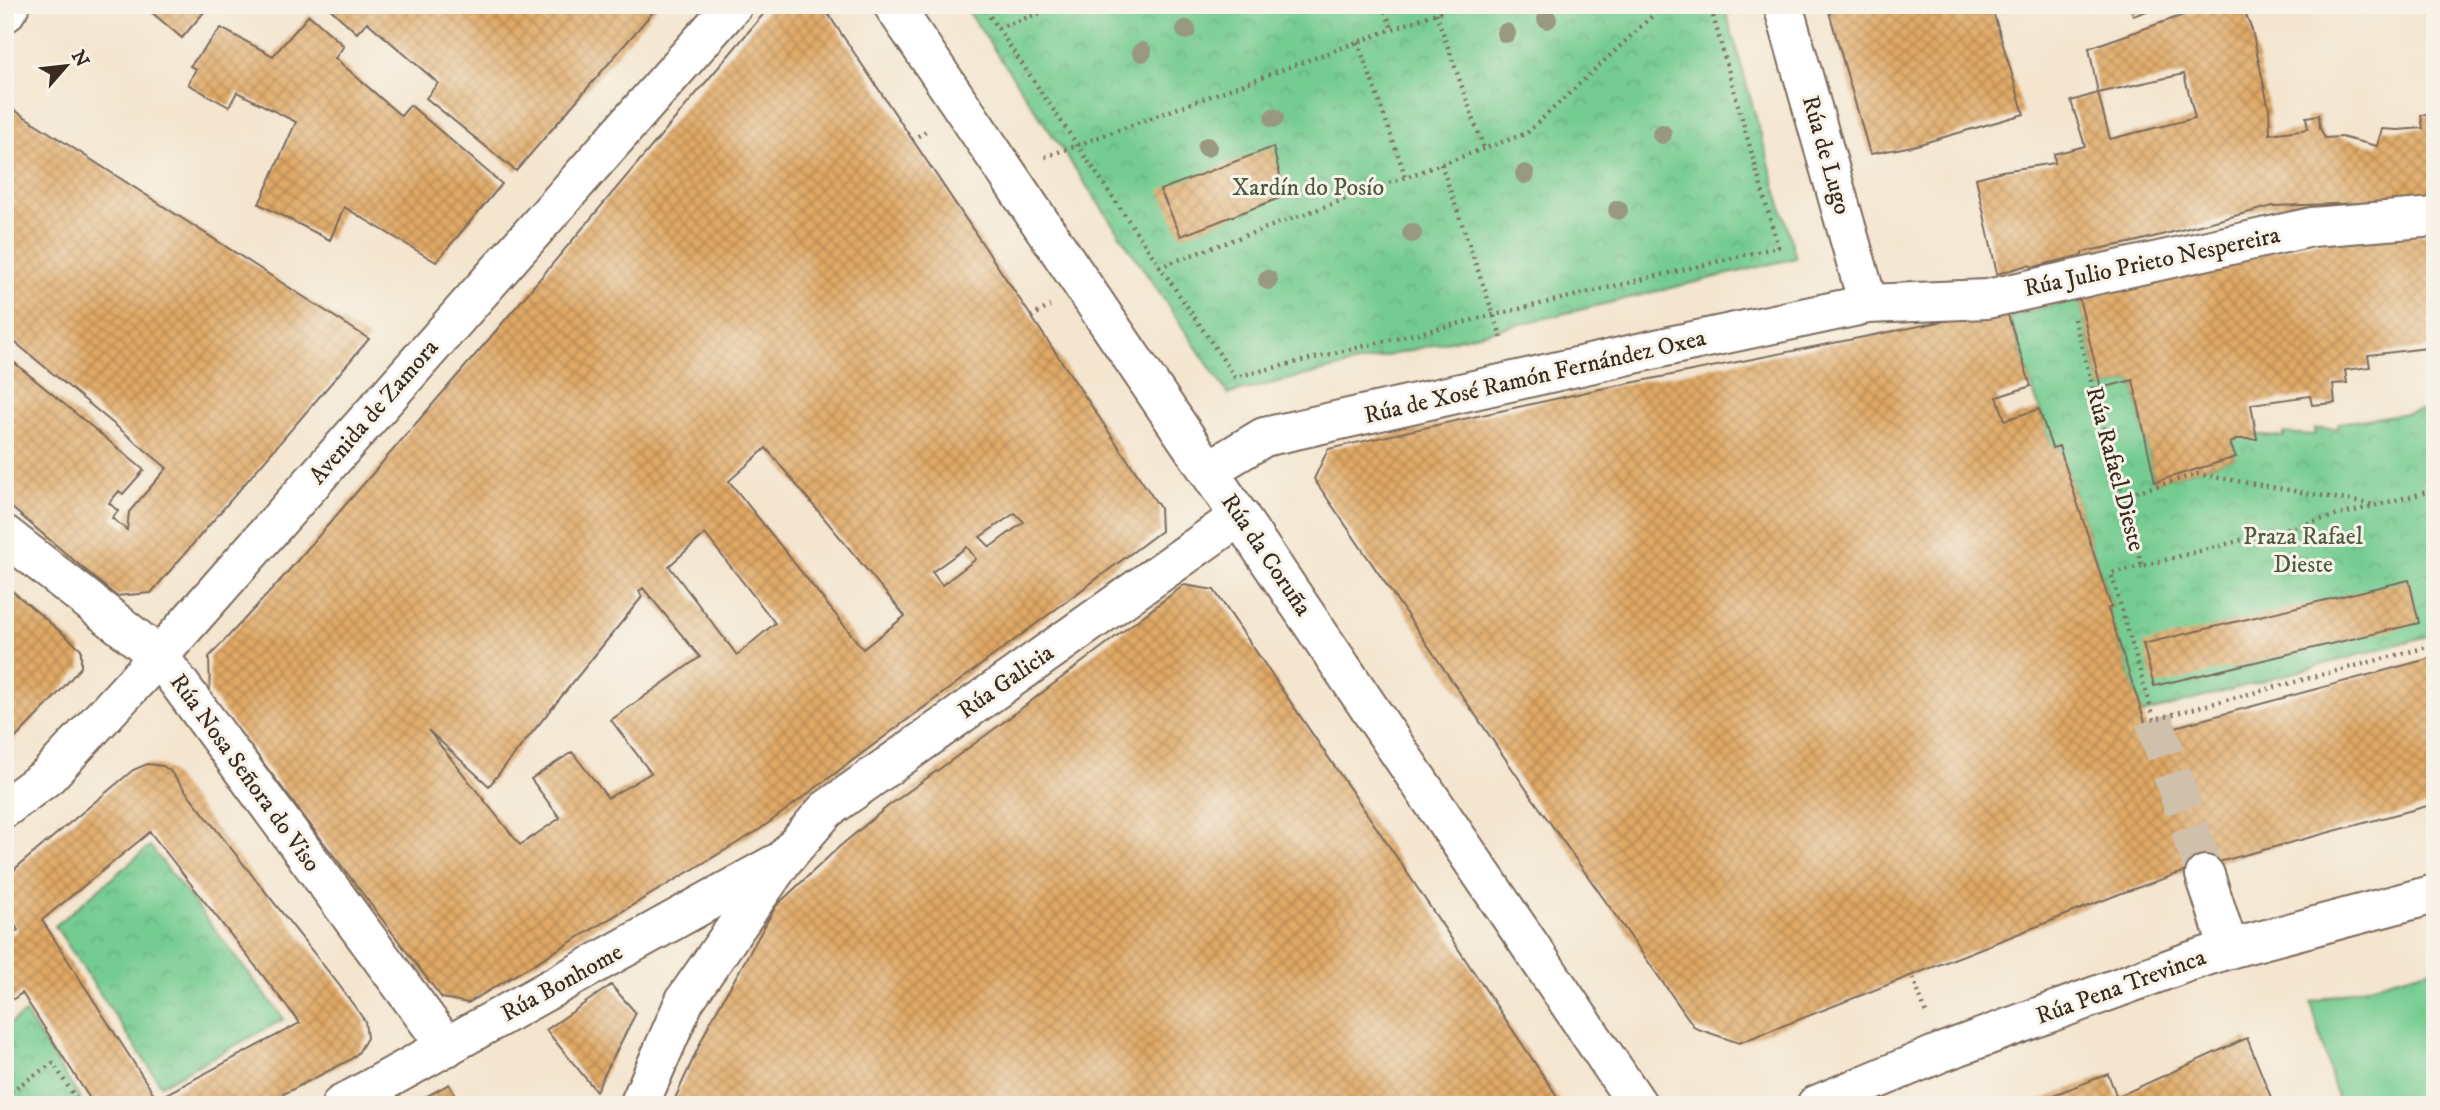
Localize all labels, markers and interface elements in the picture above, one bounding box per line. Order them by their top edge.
north arrow [32,32,102,102]
text: N [66,46,94,71]
street label: Rúa de Lugo [1795,92,1857,218]
park label: Xardín do Posío [1232,173,1384,203]
street label: Rúa Julio Prieto Nespereira [2021,220,2283,304]
street label: Rúa de Xosé Ramón Fernández Oxea [1361,323,1710,431]
street label: Avenida de Zamora [303,333,446,491]
street label: Rúa Rafael Dieste [2079,384,2151,554]
street label: Rúa da Coruña [1214,488,1318,623]
park label: Praza Rafael Dieste [2243,522,2364,580]
street label: Rúa Galicia [952,638,1060,726]
street label: Rúa Nosa Señora do Viso [163,668,327,878]
street label: Rúa Bonhome [496,937,628,1029]
street label: Rúa Pena Trevinca [2032,942,2211,1032]

